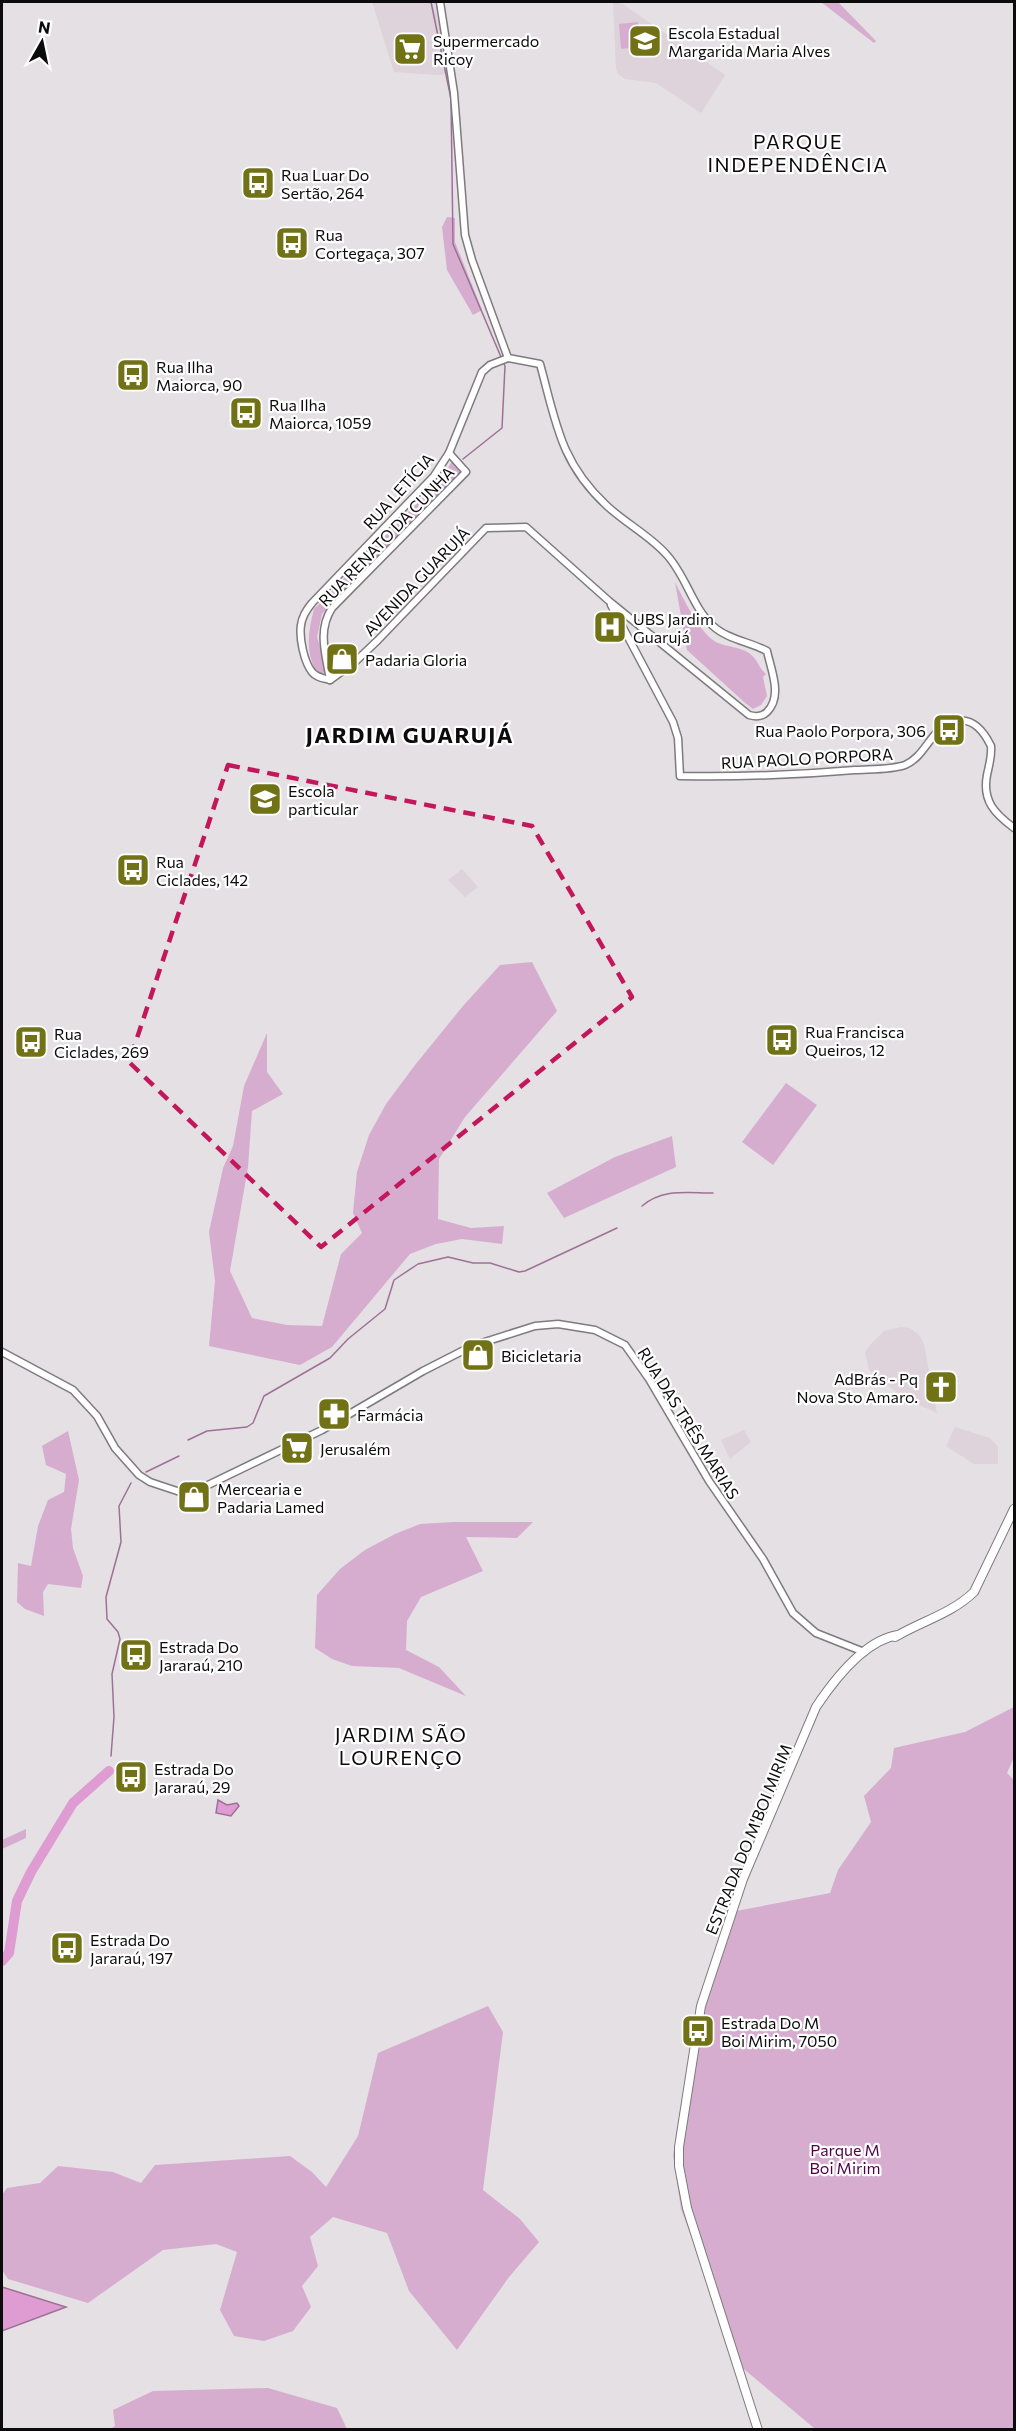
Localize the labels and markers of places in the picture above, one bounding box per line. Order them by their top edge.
school or university icon: Escola Estadual Margarida Maria Alves [627,23,663,59]
place label: Escola Estadual Margarida Maria Alves [668,23,830,60]
supermarket icon: Supermercado Ricoy [392,31,428,67]
place label: Supermercado Ricoy [433,31,539,68]
bus stop icon: Rua Luar Do Sertão, 264 [240,165,276,201]
place label: Rua Luar Do Sertão, 264 [281,165,369,202]
bus stop icon: Rua Cortegaça, 307 [274,225,310,261]
place label: Rua Cortegaça, 307 [315,225,425,262]
bus stop icon: Rua Ilha Maiorca, 90 [115,357,151,393]
place label: Rua Ilha Maiorca, 90 [156,357,243,394]
bus stop icon: Rua Ilha Maiorca, 1059 [228,395,264,431]
place label: Rua Ilha Maiorca, 1059 [269,395,372,432]
hospital icon: UBS Jardim Guarujá [592,609,628,645]
place label: UBS Jardim Guarujá [633,609,714,646]
shop icon: Padaria Gloria [324,641,360,677]
place label: Padaria Gloria [365,650,467,669]
bus stop icon: Rua Paolo Porpora, 306 [931,712,967,748]
place label: Rua Paolo Porpora, 306 [755,721,926,740]
school or university icon: Escola particular [247,781,283,817]
place label: Escola particular [288,781,359,818]
bus stop icon: Rua Ciclades, 142 [115,852,151,888]
place label: Rua Ciclades, 142 [156,852,248,889]
bus stop icon: Rua Francisca Queiros, 12 [764,1022,800,1058]
place label: Rua Francisca Queiros, 12 [805,1022,904,1059]
bus stop icon: Rua Ciclades, 269 [13,1024,49,1060]
place label: Rua Ciclades, 269 [54,1024,149,1061]
shop icon: Bicicletaria [460,1337,496,1373]
place label: Bicicletaria [501,1346,582,1365]
place label: AdBrás - Pq Nova Sto Amaro. [796,1369,918,1406]
church icon: AdBrás - Pq Nova Sto Amaro. [923,1369,959,1405]
pharmacy icon: Farmácia [316,1396,352,1432]
place label: Farmácia [357,1405,423,1424]
supermarket icon: Jerusalém [279,1430,315,1466]
place label: Jerusalém [320,1439,391,1458]
shop icon: Mercearia e Padaria Lamed [176,1479,212,1515]
place label: Mercearia e Padaria Lamed [217,1479,324,1516]
bus stop icon: Estrada Do Jararaú, 210 [118,1637,154,1673]
place label: Estrada Do Jararaú, 210 [159,1637,243,1674]
bus stop icon: Estrada Do Jararaú, 29 [113,1759,149,1795]
place label: Estrada Do Jararaú, 29 [154,1759,234,1796]
bus stop icon: Estrada Do Jararaú, 197 [49,1930,85,1966]
place label: Estrada Do Jararaú, 197 [90,1930,173,1967]
bus stop icon: Estrada Do M Boi Mirim, 7050 [680,2013,716,2049]
place label: Estrada Do M Boi Mirim, 7050 [721,2013,837,2050]

